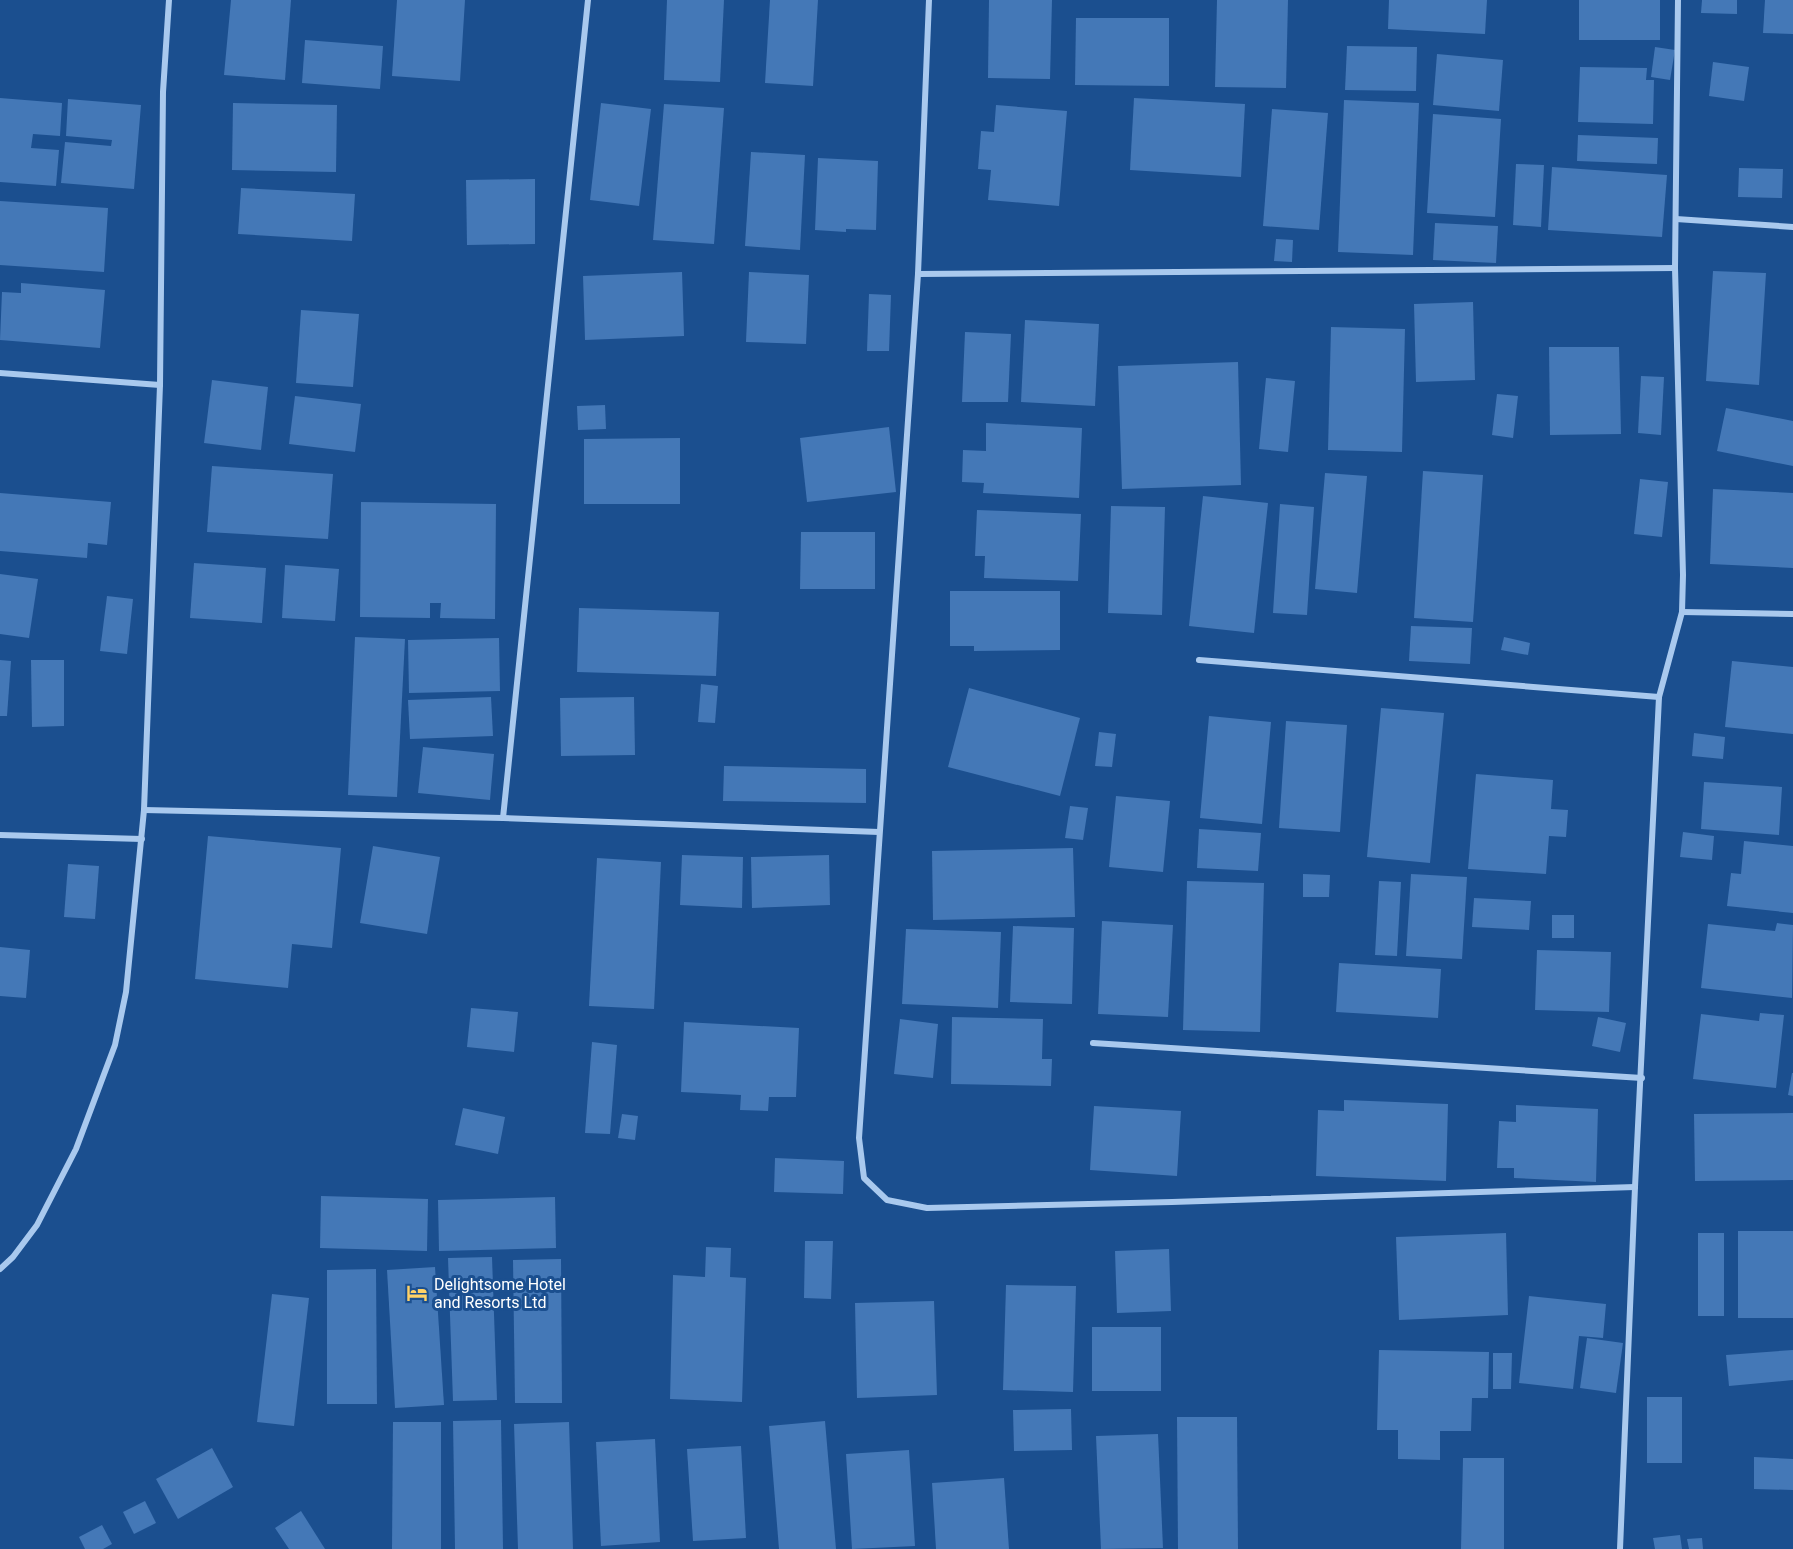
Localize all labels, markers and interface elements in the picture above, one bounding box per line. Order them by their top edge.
place label: Delightsome Hotel and Resorts Ltd [434,1275,566,1312]
hotel icon: Delightsome Hotel and Resorts Ltd [405,1281,429,1305]

